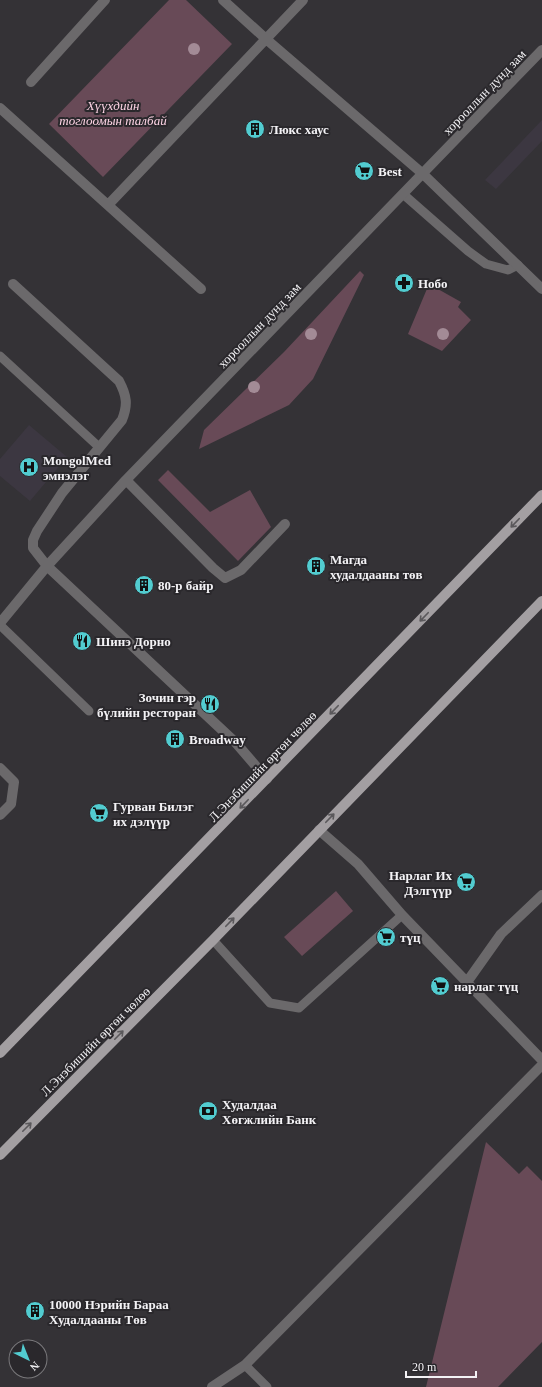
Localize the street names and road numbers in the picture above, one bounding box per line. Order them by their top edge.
street label: хорооллын дунд зам [440,47,529,138]
street label: хорооллын дунд зам [215,280,304,371]
street label: Л.Энэбишийн өргөн чөлөө [205,708,319,825]
street label: Л.Энэбишийн өргөн чөлөө [38,984,153,1099]

